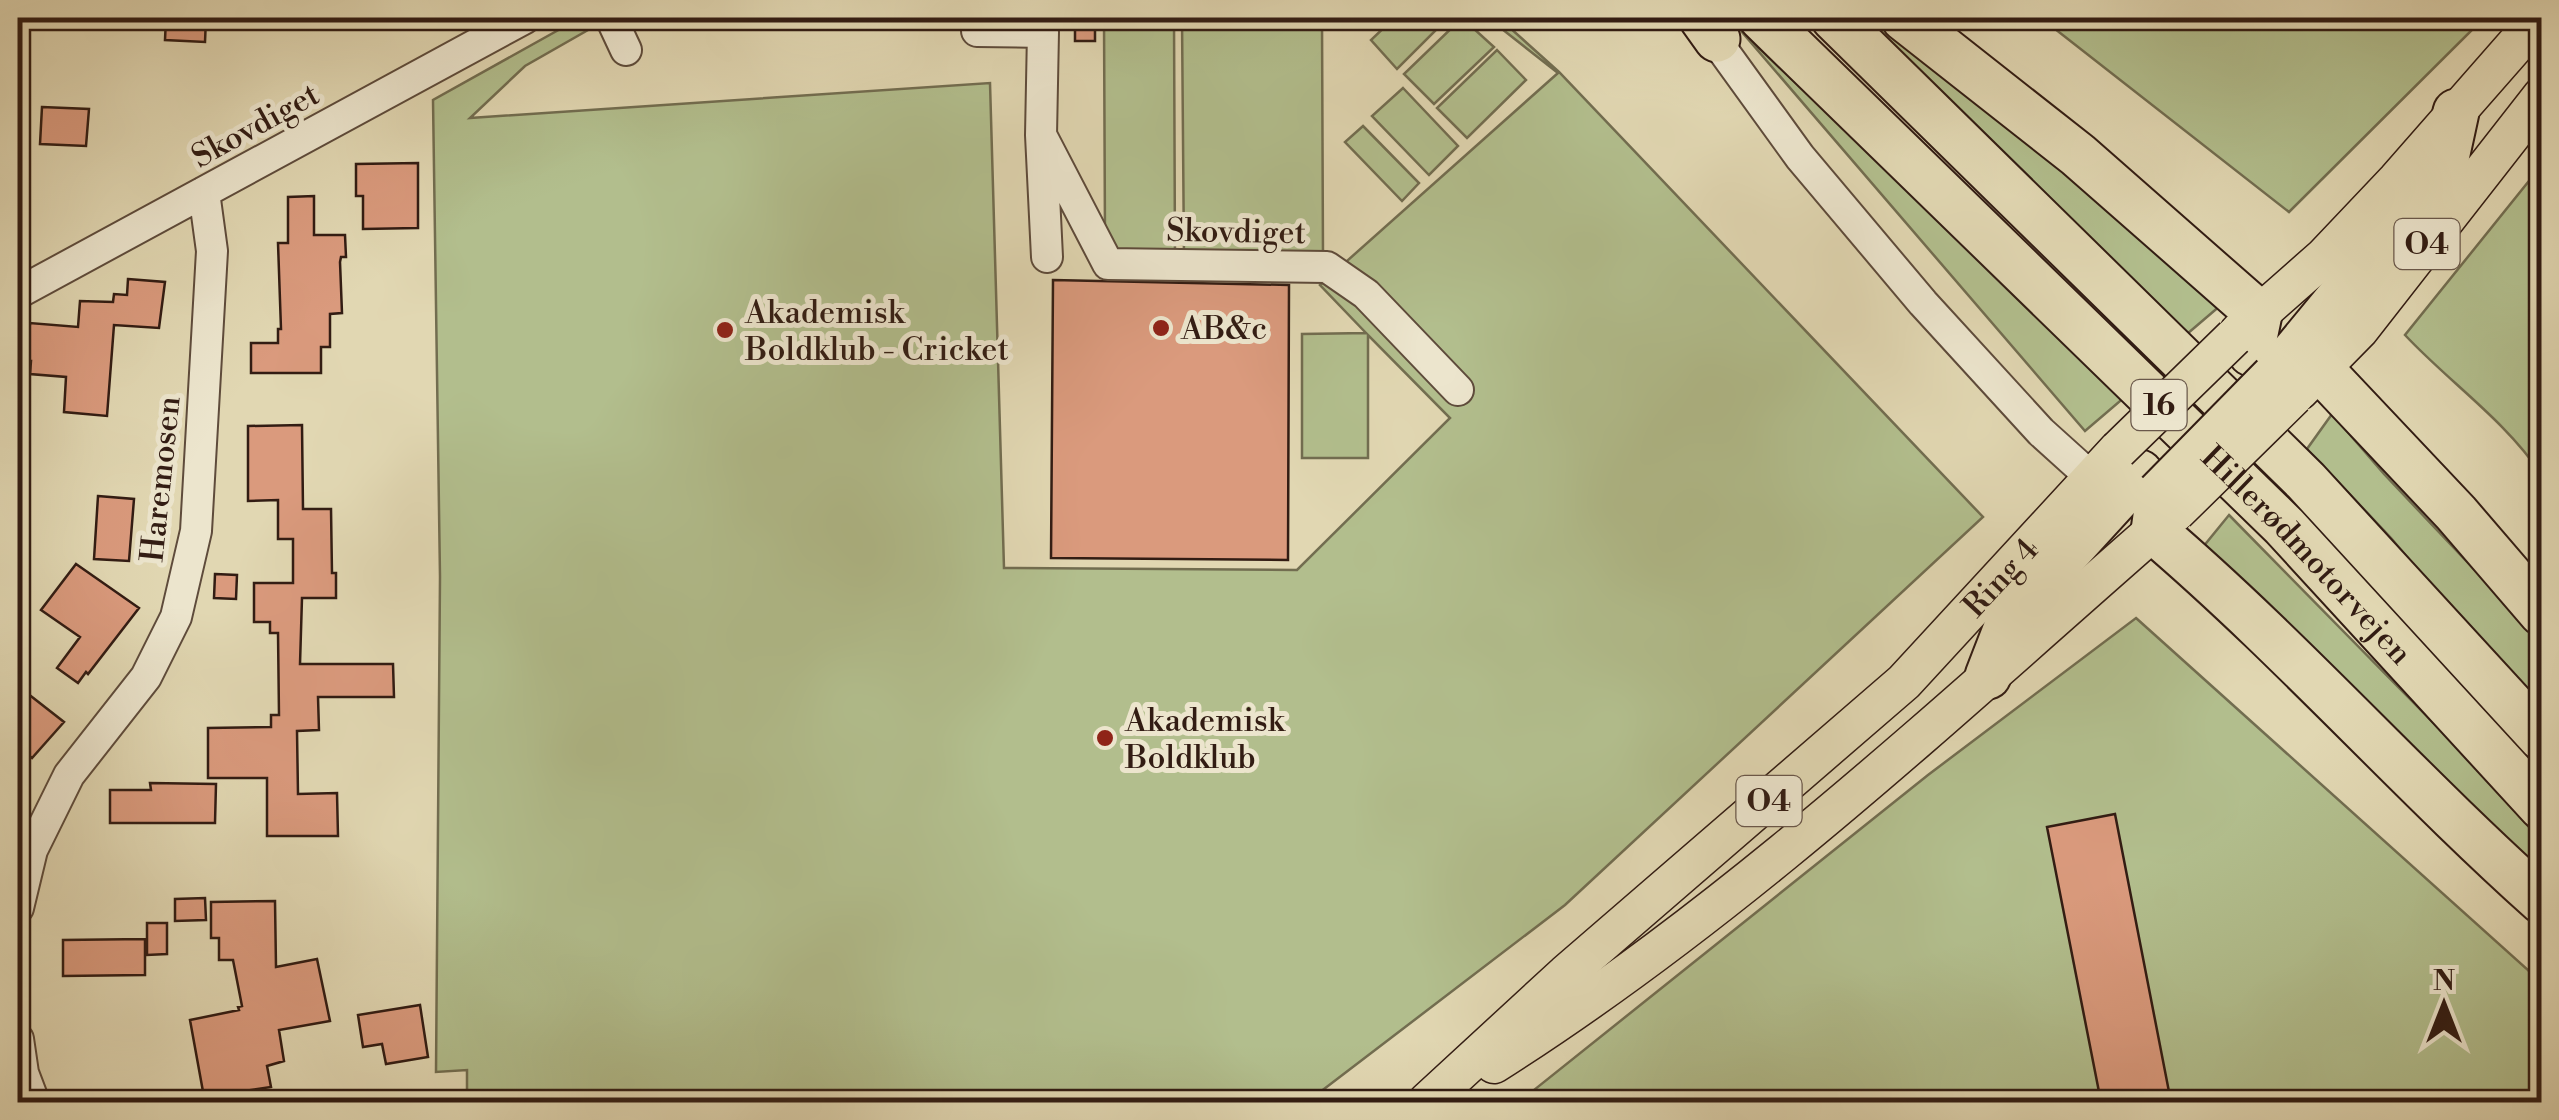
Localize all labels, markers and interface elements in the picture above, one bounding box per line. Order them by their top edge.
street label: Skovdiget [185,74,326,177]
street label: Skovdiget [1166,211,1306,253]
road number: O4 [2394,219,2460,269]
place label: Akademisk Boldklub - Cricket [744,293,1009,370]
place label: AB&c [1180,309,1267,349]
marker: AB&c [1150,317,1172,339]
marker: Akademisk Boldklub - Cricket [714,319,736,341]
road number: 16 [2132,380,2186,430]
street label: Haremosen [132,394,190,564]
street label: Hillerødmotorvejen [2192,437,2420,673]
street label: Ring 4 [1955,530,2048,626]
place label: Akademisk Boldklub [1124,701,1287,778]
marker: Akademisk Boldklub [1094,727,1116,749]
road number: O4 [1736,776,1802,826]
north arrow [2394,955,2494,1055]
text: N [2433,964,2455,999]

